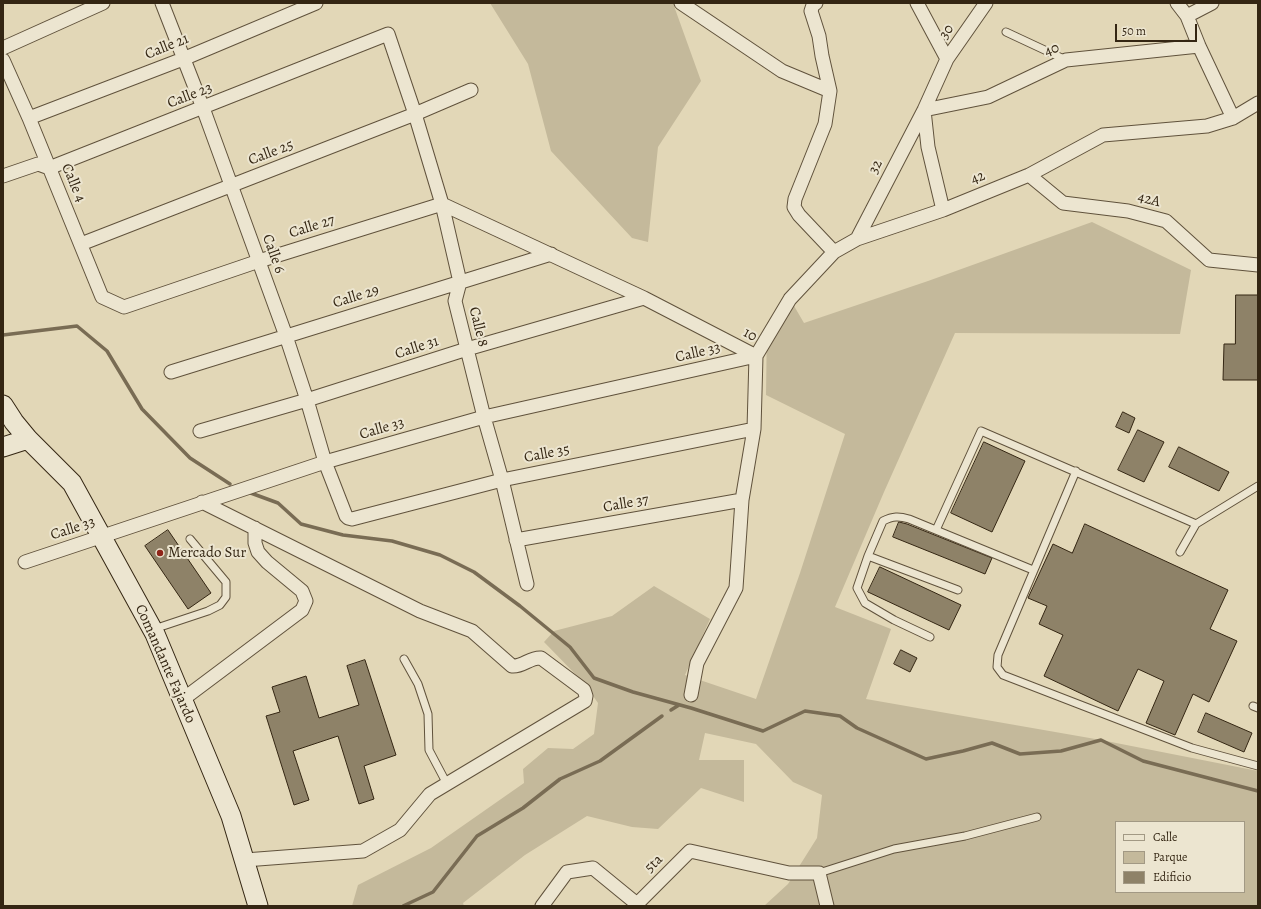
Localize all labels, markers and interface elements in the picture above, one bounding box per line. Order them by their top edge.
scale bar [1117,16,1199,42]
street label: 30 [936,21,958,43]
text: 50 m [1122,23,1146,39]
street label: Calle 21 [142,30,192,64]
street label: 40 [1042,39,1062,61]
street label: Calle 23 [165,79,215,113]
street label: Calle 25 [246,136,296,170]
street label: 32 [865,157,887,177]
street label: Calle 4 [57,161,89,205]
street label: 42 [968,167,988,189]
street label: 42A [1136,189,1162,211]
street label: Calle 27 [287,212,337,242]
street label: Calle 6 [258,232,288,276]
street label: Calle 29 [331,281,381,313]
street label: Calle 8 [464,305,492,349]
street label: 10 [740,324,760,346]
street label: Calle 31 [393,333,441,363]
street label: Calle 33 [674,339,722,367]
street label: Calle 33 [357,414,407,444]
street label: Calle 35 [523,441,571,467]
street label: Calle 37 [602,491,650,517]
street label: Calle 33 [48,513,98,545]
place label: Mercado Sur [168,544,246,562]
marker: Mercado Sur [155,548,165,558]
street label: Comandante Fajardo [131,602,199,726]
legend [1115,821,1245,893]
text: Calle [1153,829,1177,845]
text: Parque [1153,849,1188,865]
street label: 5ta [641,851,667,877]
text: Edificio [1153,869,1191,885]

